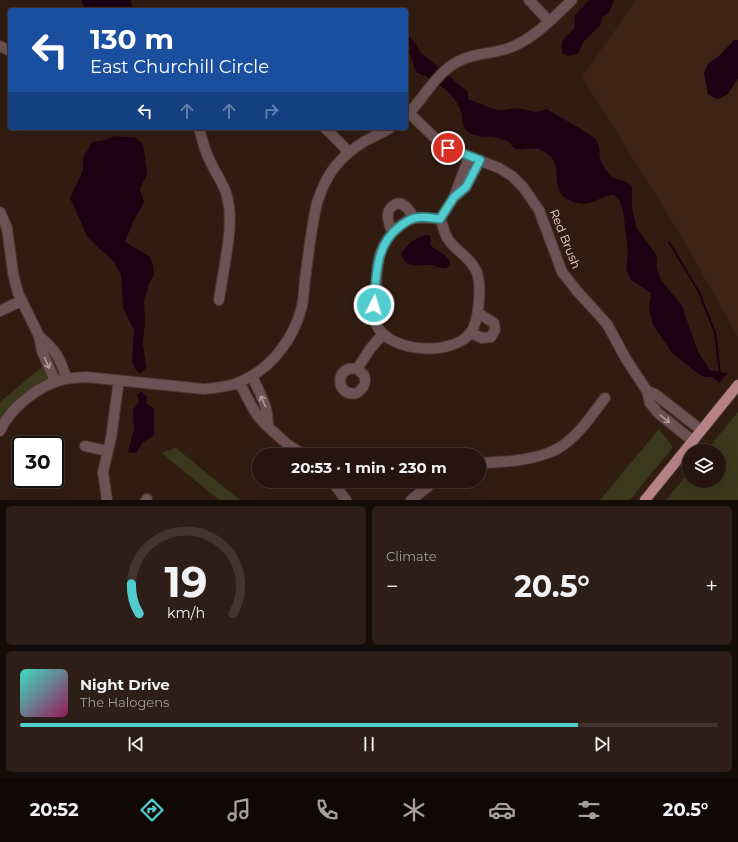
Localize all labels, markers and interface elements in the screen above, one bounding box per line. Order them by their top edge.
text: 130 m [90,22,174,56]
icon: left [24,24,76,76]
text: East Churchill Circle [90,56,269,78]
icon: left [134,100,156,122]
icon: ahead [176,100,198,122]
icon: ahead [218,100,240,122]
icon: right [260,100,282,122]
pin [431,131,465,165]
icon: arrive [437,137,459,159]
street label: Red Brush [547,207,584,271]
position arrow [353,284,395,326]
one-way arrow [44,356,51,368]
one-way arrow [259,395,266,407]
one-way arrow [660,415,671,424]
speed limit sign: 30 [12,436,64,488]
map controls [682,444,726,488]
button: layers [682,444,726,488]
text: 20:53 · 1 min · 230 m [291,458,447,477]
text: Climate [386,548,437,564]
text: 19 [165,556,207,606]
text: 20.5° [514,568,590,605]
text: − [386,573,399,600]
text: + [705,573,718,600]
text: km/h [167,603,205,621]
text: Night Drive [80,675,170,694]
text: The Halogens [80,694,169,710]
icon: previous [125,733,147,755]
icon: pause [358,733,380,755]
icon: next [591,733,613,755]
icon: directions [138,796,166,824]
icon: music [225,796,253,824]
icon: phone [313,796,341,824]
icon: climate [400,796,428,824]
icon: car [488,796,516,824]
icon: filters [575,796,603,824]
text: 20:52 [30,799,79,821]
text: 20.5° [663,799,708,821]

